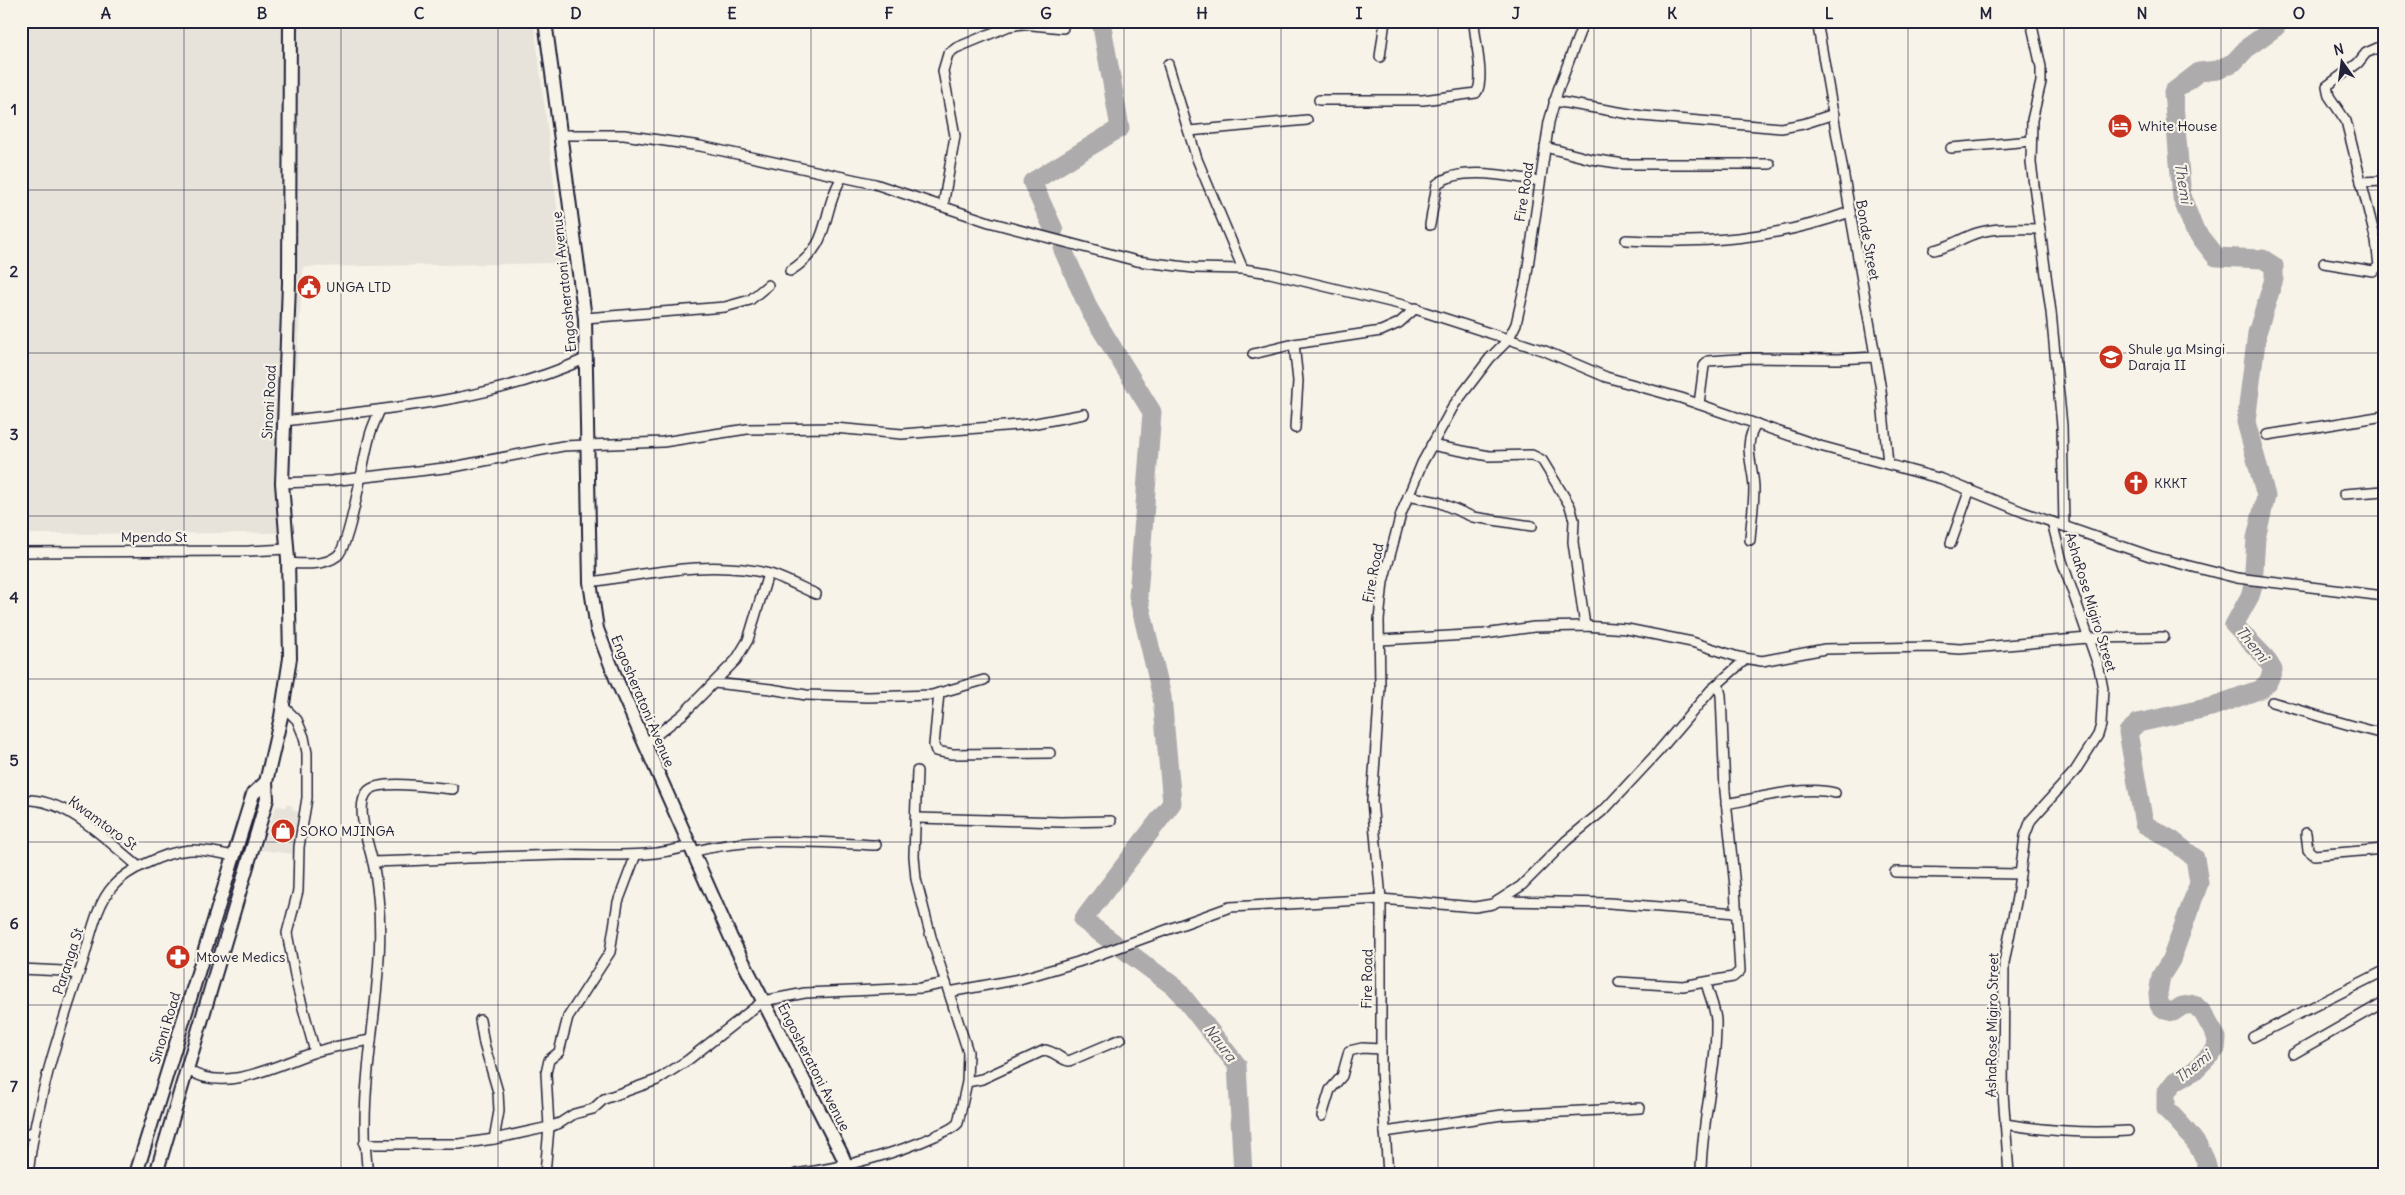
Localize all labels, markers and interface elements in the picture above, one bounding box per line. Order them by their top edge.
text: A [101,3,111,23]
text: B [257,3,268,23]
text: C [414,3,425,23]
text: D [570,3,582,23]
text: E [727,3,737,23]
text: F [884,3,894,23]
text: G [1040,3,1052,23]
text: H [1196,3,1208,23]
text: I [1356,3,1363,23]
text: J [1512,3,1521,23]
text: K [1667,3,1677,23]
text: L [1825,3,1834,23]
text: M [1980,3,1993,23]
text: N [2136,3,2148,23]
text: O [2293,3,2305,23]
north arrow [2318,38,2368,88]
text: N [2332,39,2346,59]
text: 1 [11,99,17,119]
hotel icon: White House [2107,113,2133,139]
place label: White House [2138,117,2217,135]
street label: Fire Road [1510,161,1538,223]
water label: Themi [2171,161,2196,206]
street label: Bonde Street [1852,198,1884,282]
street label: Engosheratoni Avenue [548,211,580,353]
text: 2 [10,261,19,281]
public building icon: UNGA LTD [296,274,322,300]
place label: UNGA LTD [326,278,391,296]
place label: Shule ya Msingi Daraja II [2128,340,2225,374]
school or university icon: Shule ya Msingi Daraja II [2098,344,2124,370]
street label: Sinoni Road [258,364,280,440]
text: 3 [9,424,19,444]
church icon: KKKT [2123,470,2149,496]
place label: KKKT [2154,474,2187,492]
street label: Mpendo St [121,528,188,546]
street label: AshaRose Migiro Street [2061,530,2121,674]
street label: Fire Road [1358,542,1388,604]
text: 4 [9,587,19,607]
water label: Themi [2232,622,2274,667]
street label: Engosheratoni Avenue [607,632,679,770]
text: 5 [9,750,19,770]
street label: Kwamtoro St [65,792,141,854]
shop icon: SOKO MJINGA [270,818,296,844]
place label: SOKO MJINGA [300,822,395,840]
text: 6 [9,913,19,933]
street label: Paranga St [49,925,87,997]
pharmacy icon: Mtowe Medics [165,944,191,970]
place label: Mtowe Medics [196,948,285,966]
street label: Fire Road [1357,949,1377,1009]
street label: AshaRose Migiro Street [1982,952,2002,1098]
street label: Sinoni Road [146,990,184,1066]
street label: Engosheratoni Avenue [774,1000,854,1134]
water label: Naura [1200,1020,1242,1066]
water label: Themi [2171,1045,2216,1087]
text: 7 [10,1076,18,1096]

